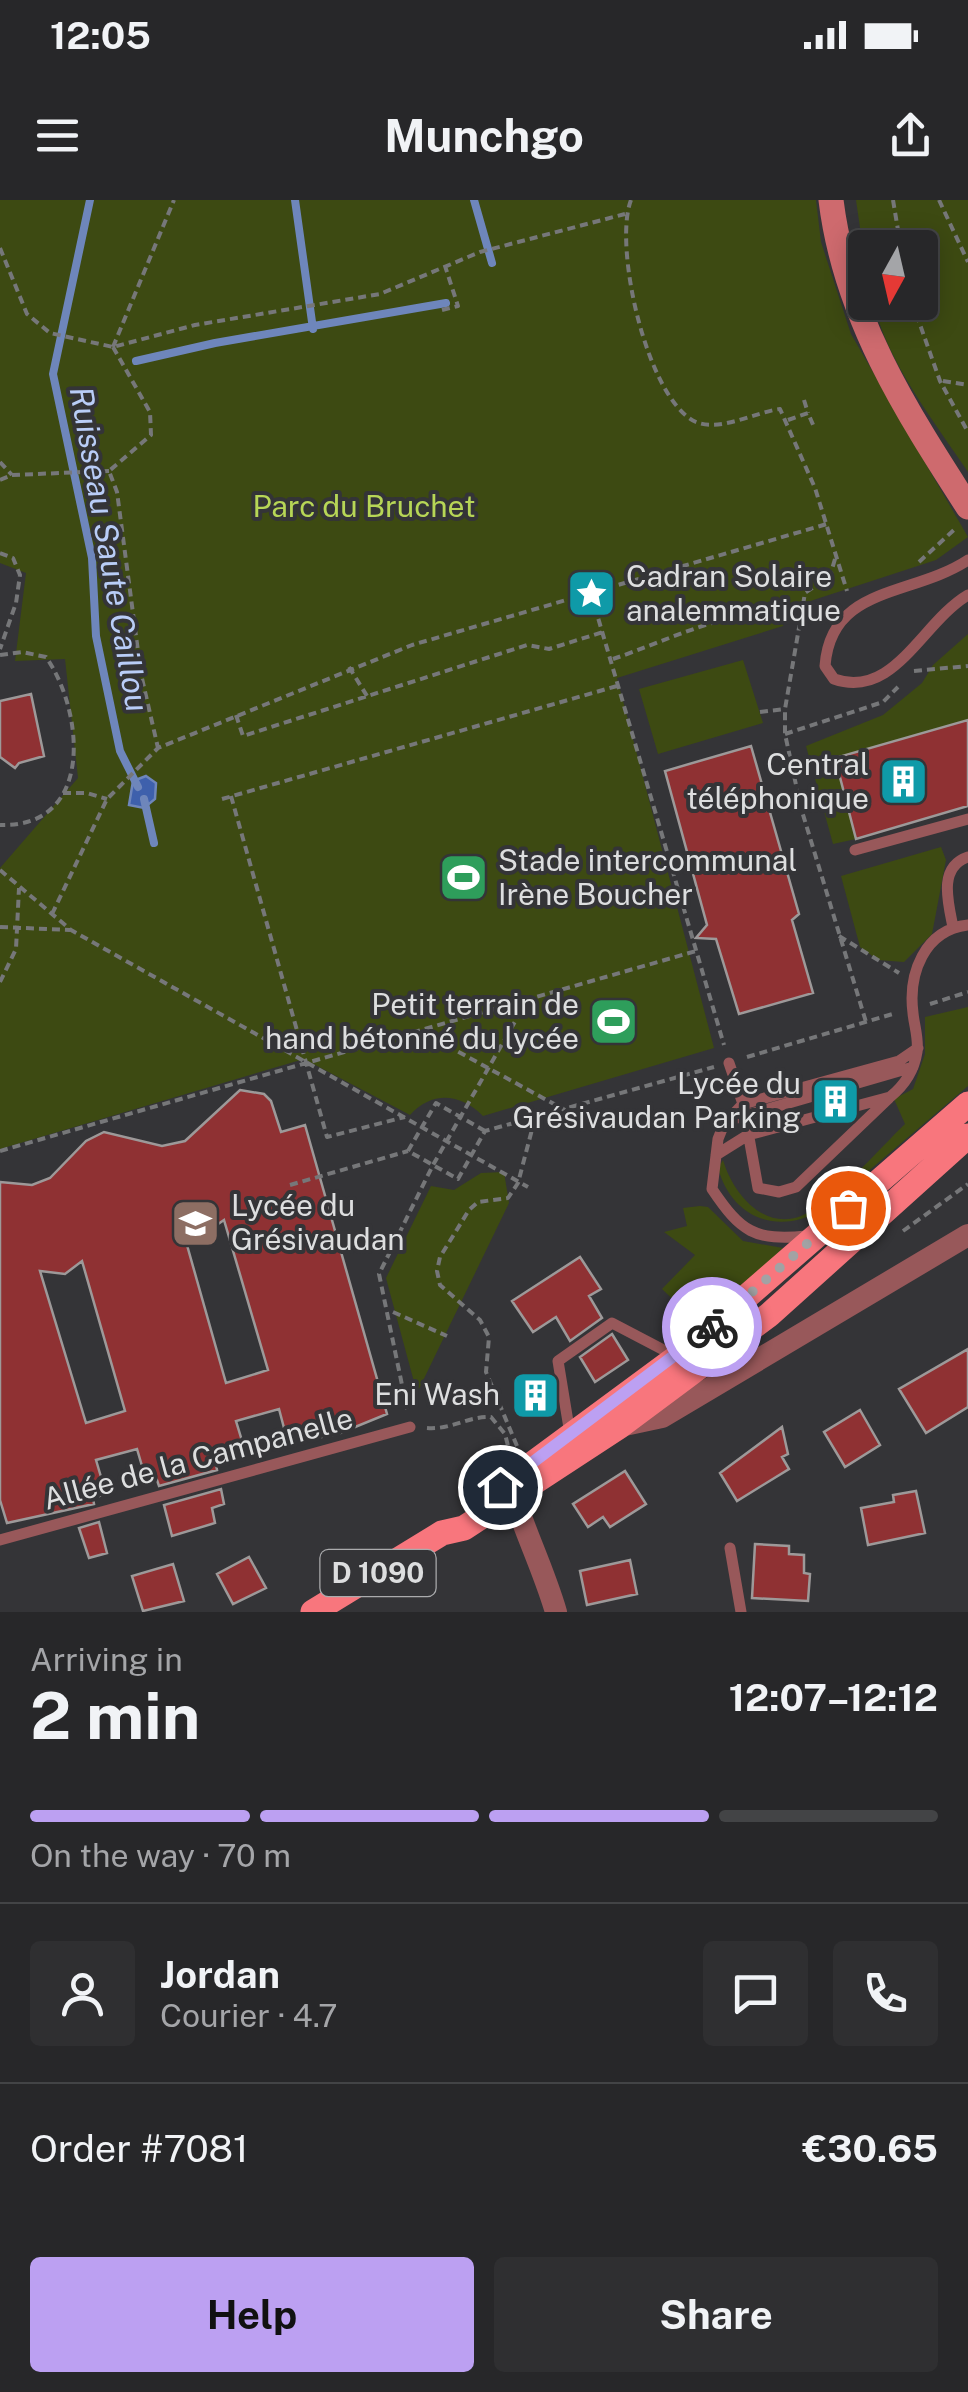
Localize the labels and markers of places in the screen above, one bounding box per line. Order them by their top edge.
place label: Cadran Solaire analemmatique [626,558,841,628]
place icon: Cadran Solaire analemmatique [565,568,617,620]
place label: Central téléphonique [686,746,869,816]
building icon: Central téléphonique [878,756,930,808]
place label: Stade intercommunal Irène Boucher [498,842,797,912]
sports icon: Stade intercommunal Irène Boucher [437,852,489,904]
place label: Petit terrain de hand bétonné du lycée [265,986,579,1056]
sports icon: Petit terrain de hand bétonné du lycée [588,996,640,1048]
place label: Lycée du Grésivaudan Parking [513,1065,801,1135]
building icon: Lycée du Grésivaudan Parking [810,1075,862,1127]
pin [806,1166,891,1251]
place label: Lycée du Grésivaudan [231,1187,405,1257]
school or university icon: Lycée du Grésivaudan [170,1197,222,1249]
building icon: Eni Wash [509,1369,561,1421]
place label: Eni Wash [374,1376,500,1412]
pin [458,1445,543,1530]

